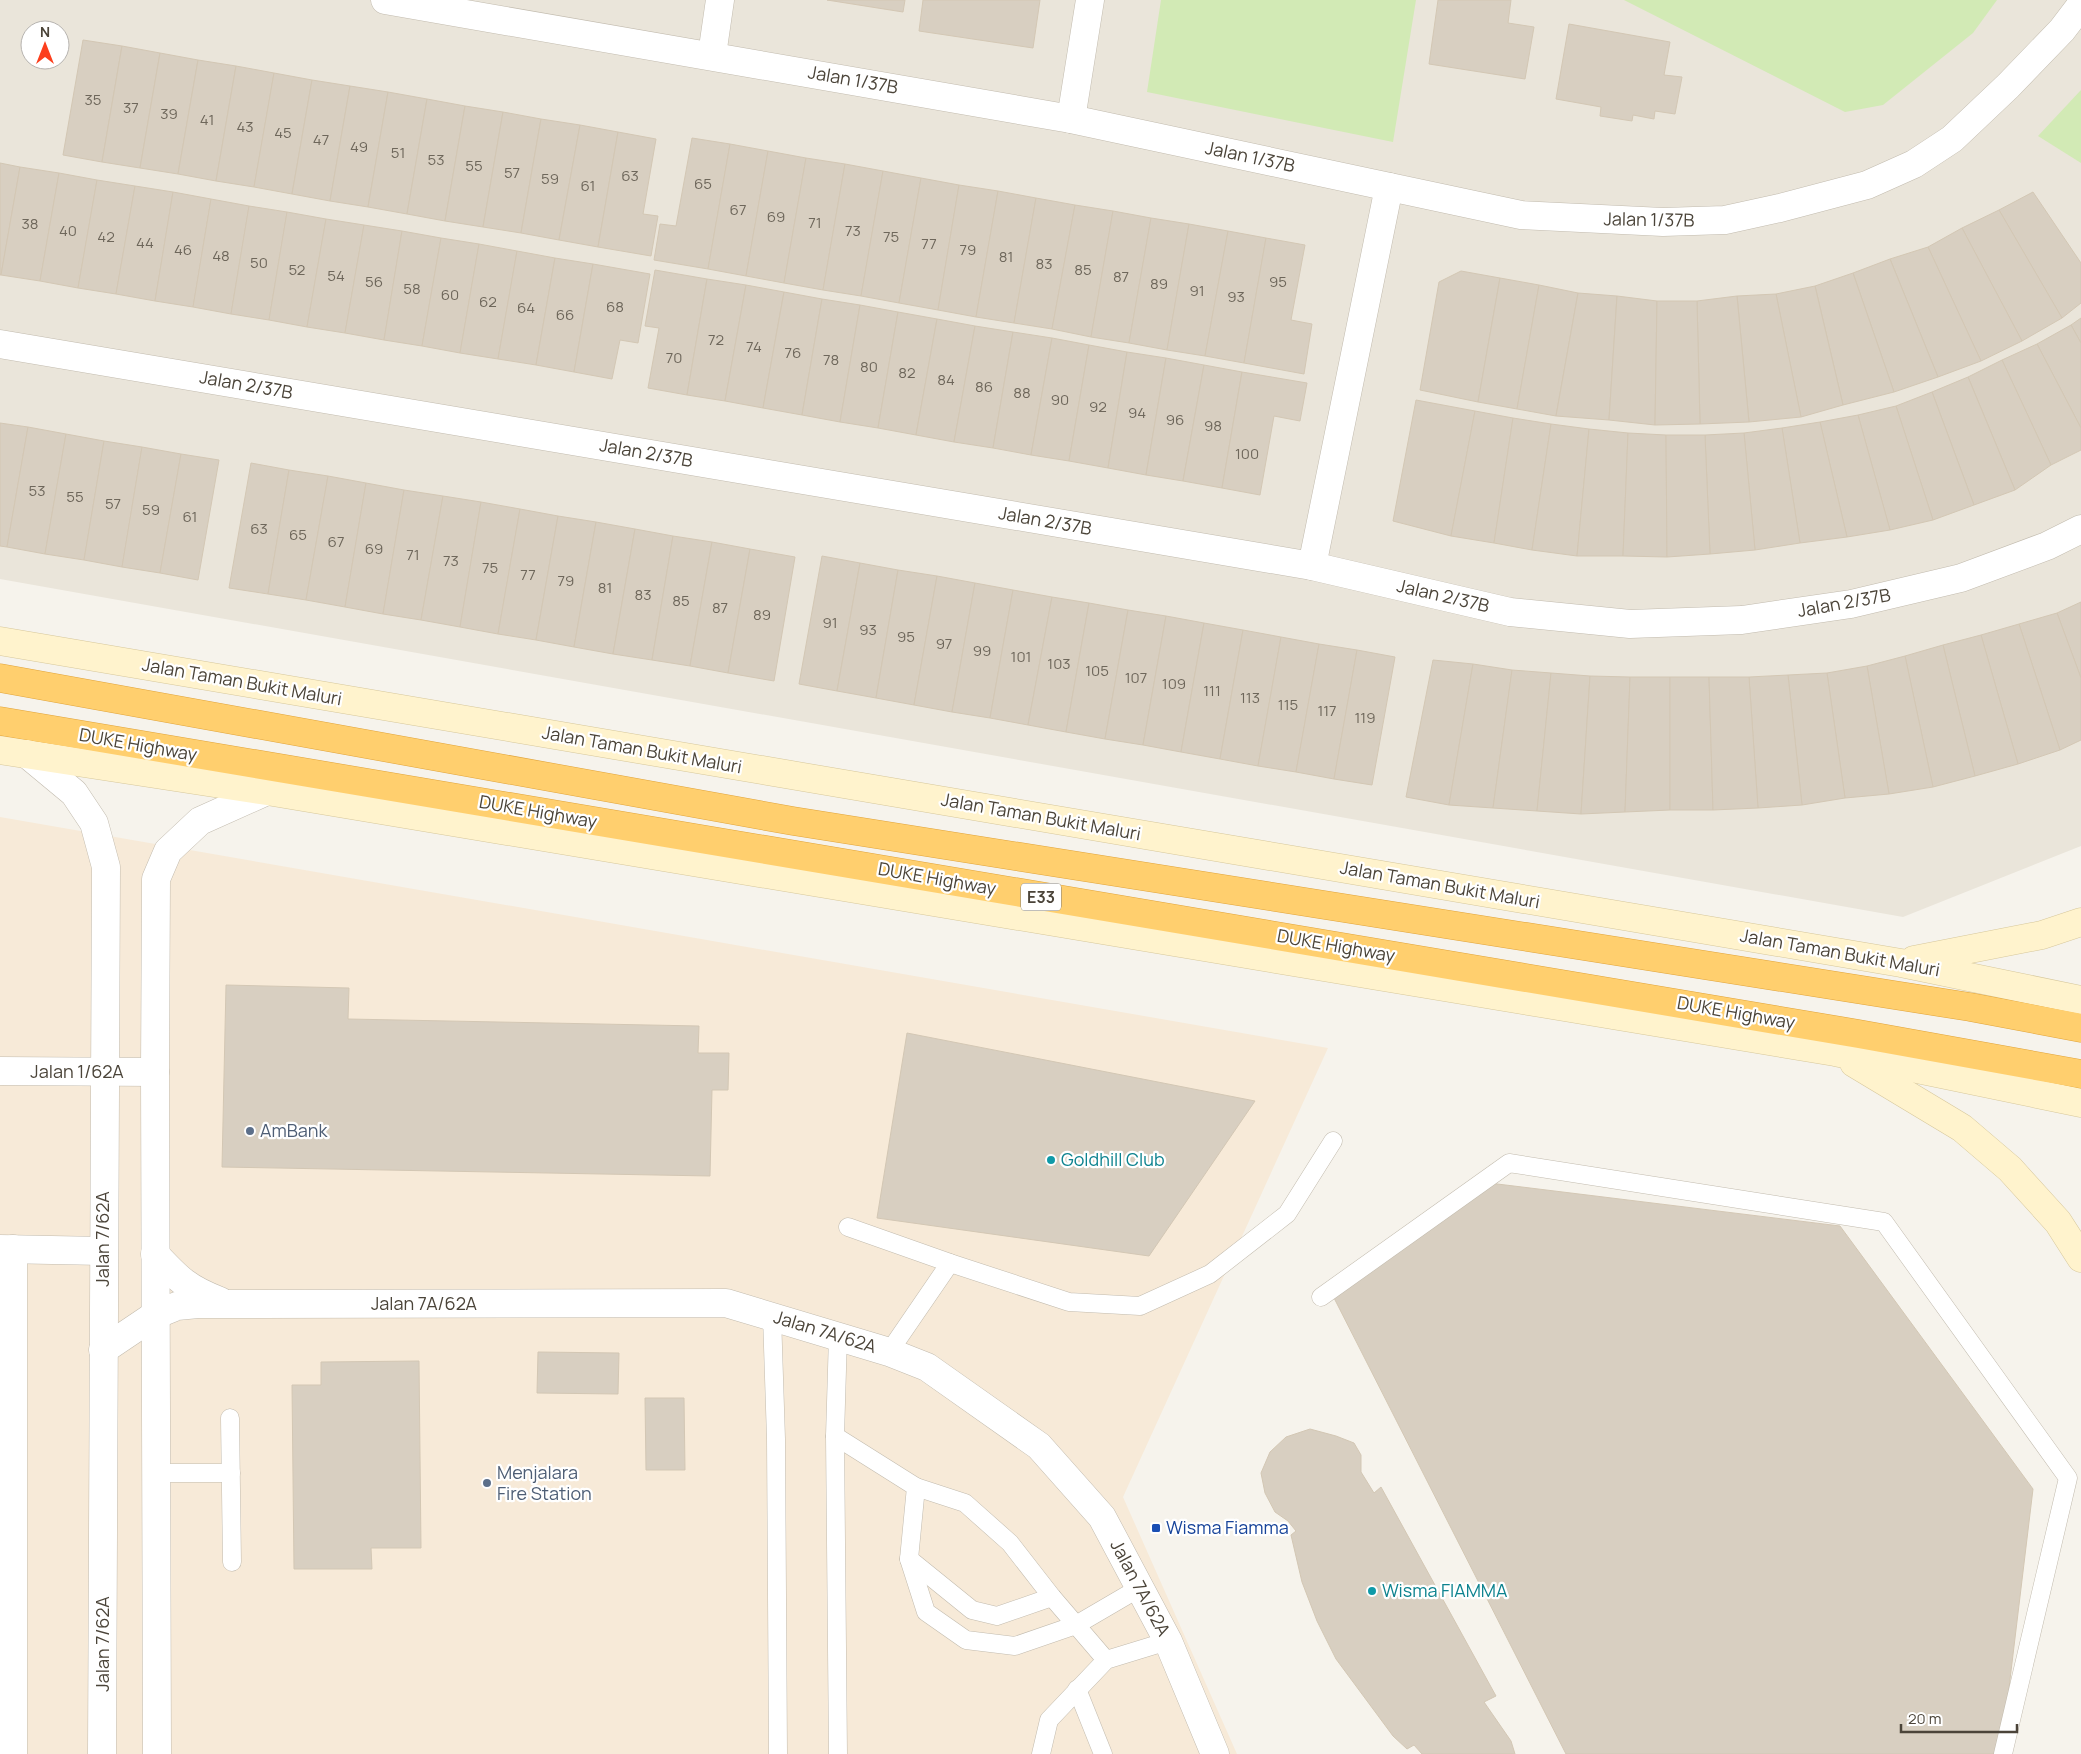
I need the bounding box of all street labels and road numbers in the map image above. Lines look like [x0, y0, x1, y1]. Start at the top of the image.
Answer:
street label: Jalan 1/37B [806, 59, 900, 99]
street label: Jalan 1/37B [1203, 135, 1297, 177]
street label: Jalan 1/37B [1603, 206, 1695, 232]
street label: Jalan 2/37B [198, 364, 295, 404]
street label: Jalan 2/37B [598, 432, 695, 472]
street label: Jalan 2/37B [997, 500, 1094, 540]
street label: Jalan 2/37B [1395, 573, 1492, 617]
street label: Jalan 2/37B [1795, 582, 1892, 622]
street label: Jalan Taman Bukit Maluri [141, 652, 344, 710]
street label: Jalan Taman Bukit Maluri [541, 720, 744, 778]
street label: DUKE Highway [77, 722, 200, 766]
street label: Jalan Taman Bukit Maluri [940, 787, 1143, 845]
street label: DUKE Highway [477, 789, 600, 833]
street label: Jalan Taman Bukit Maluri [1339, 855, 1542, 913]
street label: DUKE Highway [876, 856, 999, 900]
road number: E33 [1021, 884, 1061, 910]
street label: DUKE Highway [1275, 923, 1398, 967]
street label: Jalan Taman Bukit Maluri [1739, 923, 1942, 981]
street label: DUKE Highway [1675, 990, 1798, 1034]
street label: Jalan 1/62A [30, 1059, 124, 1083]
street label: Jalan 7/62A [90, 1191, 114, 1287]
street label: Jalan 7A/62A [371, 1291, 478, 1315]
street label: Jalan 7A/62A [771, 1304, 880, 1358]
street label: Jalan 7A/62A [1105, 1535, 1177, 1640]
street label: Jalan 7/62A [90, 1596, 114, 1692]

